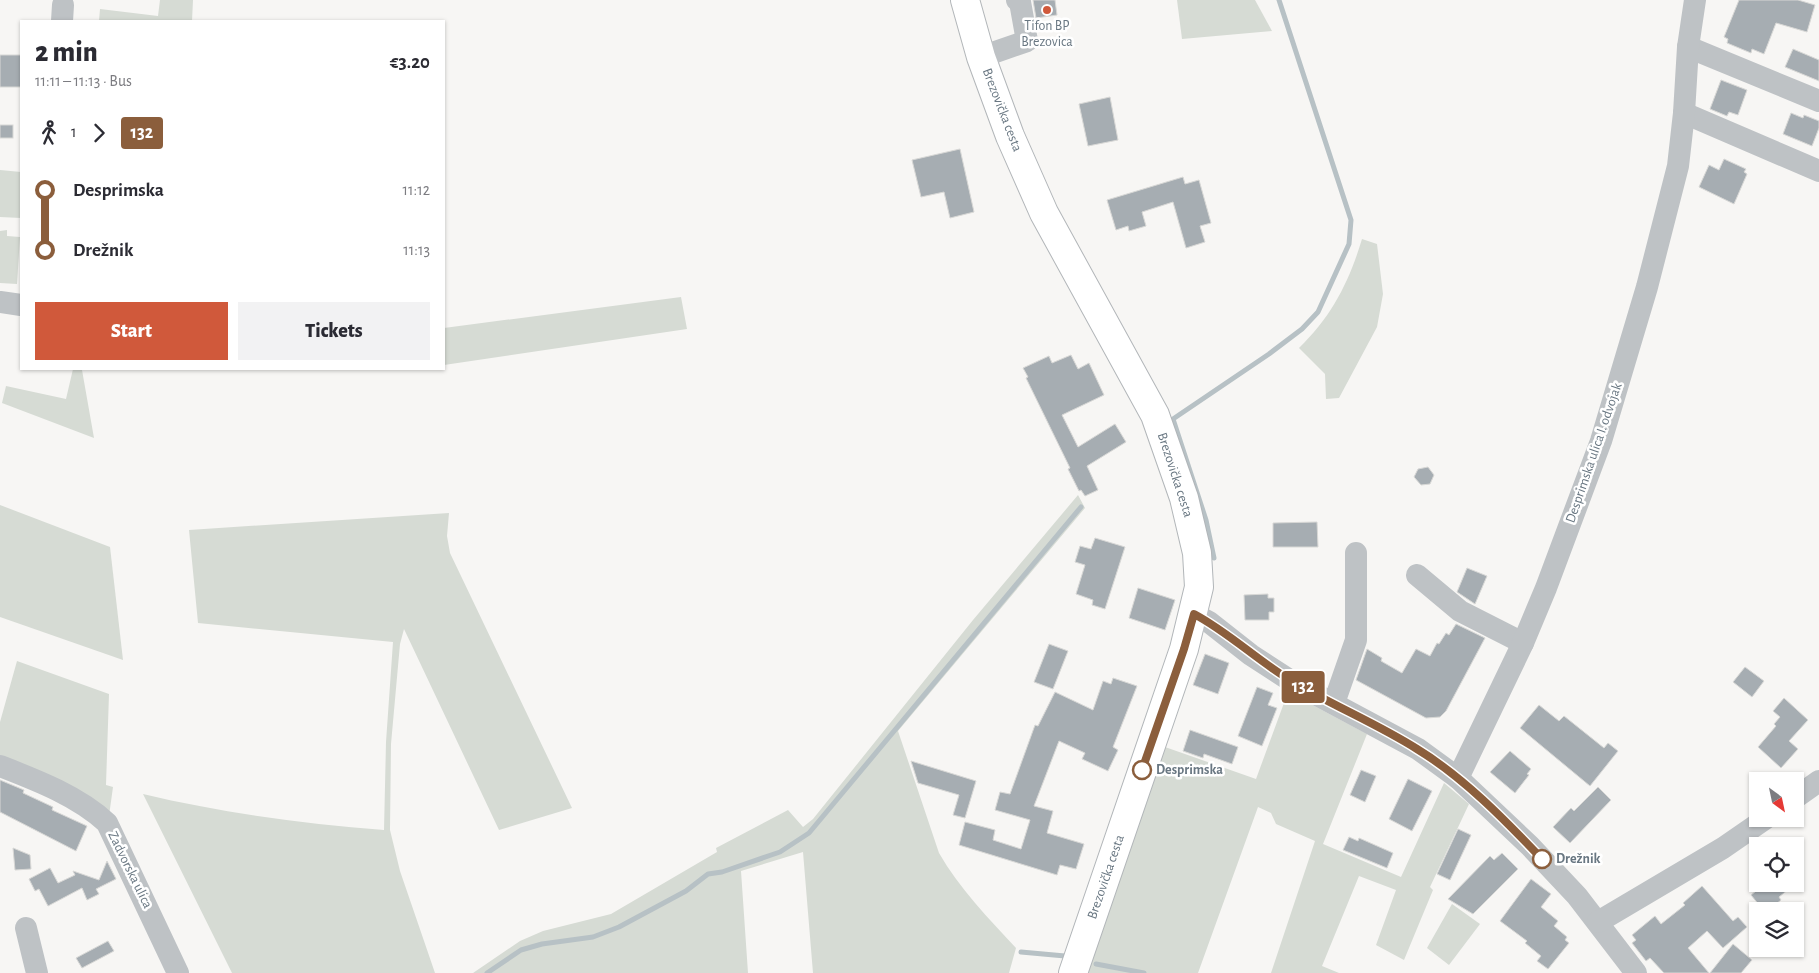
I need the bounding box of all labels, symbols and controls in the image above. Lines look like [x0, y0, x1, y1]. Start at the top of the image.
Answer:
marker: Tifon BP Brezovica [1041, 4, 1053, 16]
place label: Tifon BP Brezovica [1021, 19, 1073, 49]
text: 2 min [35, 39, 98, 67]
text: €3.20 [390, 53, 430, 72]
street label: Brezovička cesta [980, 66, 1025, 154]
text: 11:11 – 11:13 · Bus [35, 73, 132, 89]
icon: walk [35, 119, 63, 147]
icon: forward [85, 119, 113, 147]
text: 1 [71, 124, 77, 140]
text: 132 [131, 124, 153, 142]
text: Desprimska [73, 181, 164, 200]
text: 11:12 [403, 182, 430, 198]
text: Drežnik [73, 241, 133, 260]
text: 11:13 [403, 242, 430, 258]
button: Start [35, 302, 228, 360]
button: Tickets [238, 302, 430, 360]
street label: Desprimska ulica I. odvojak [1563, 381, 1625, 525]
street label: Brezovička cesta [1155, 431, 1195, 520]
line badge: 132 [1274, 671, 1332, 703]
text: 132 [1292, 678, 1314, 696]
marker: Desprimska [1132, 760, 1152, 780]
place label: Desprimska [1156, 763, 1223, 777]
north arrow [1749, 772, 1804, 828]
map controls [1749, 772, 1804, 957]
street label: Zadvorska ulica [105, 829, 155, 911]
street label: Brezovička cesta [1085, 833, 1127, 921]
button: locate [1749, 837, 1804, 892]
marker: Drežnik [1532, 849, 1552, 869]
place label: Drežnik [1556, 852, 1601, 866]
button: layers [1749, 902, 1804, 957]

